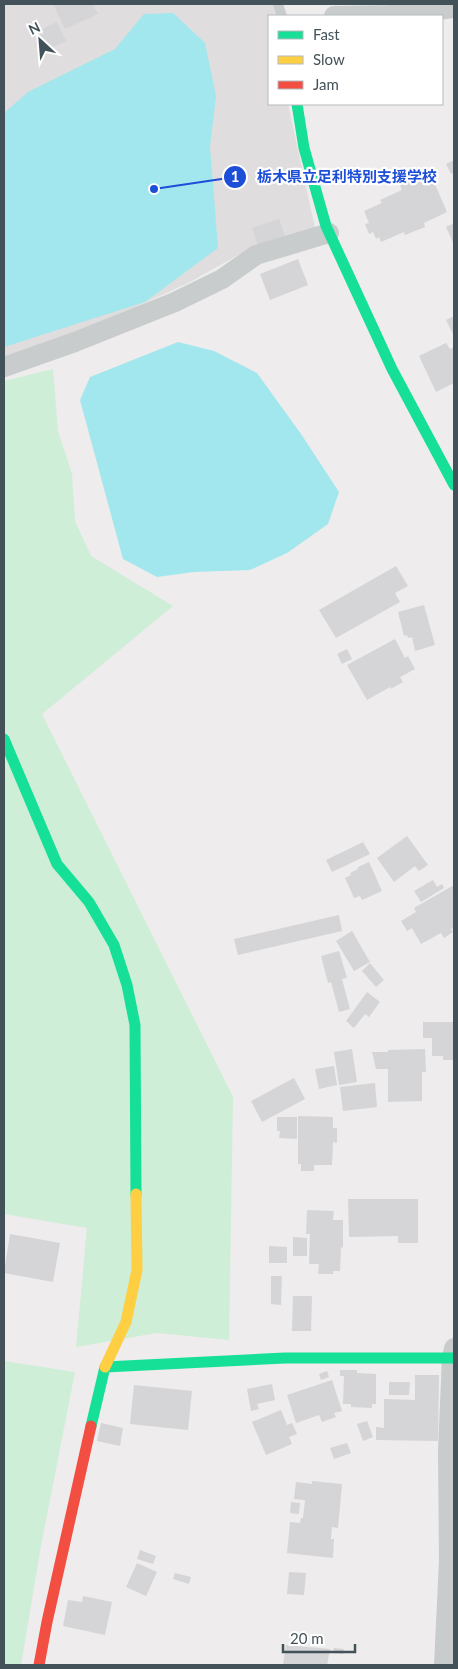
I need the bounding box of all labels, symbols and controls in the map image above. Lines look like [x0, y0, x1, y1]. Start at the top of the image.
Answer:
north arrow [15, 15, 65, 65]
legend [268, 15, 443, 105]
text: N [26, 18, 43, 38]
text: Fast [313, 25, 340, 43]
text: Slow [313, 50, 345, 68]
text: Jam [313, 75, 339, 93]
callout: 栃木県立足利特別支援学校 [222, 162, 447, 192]
text: 1 [231, 167, 239, 185]
text: 栃木県立足利特別支援学校 [257, 167, 437, 185]
scale bar [283, 1622, 356, 1654]
text: 20 m [290, 1629, 324, 1647]

